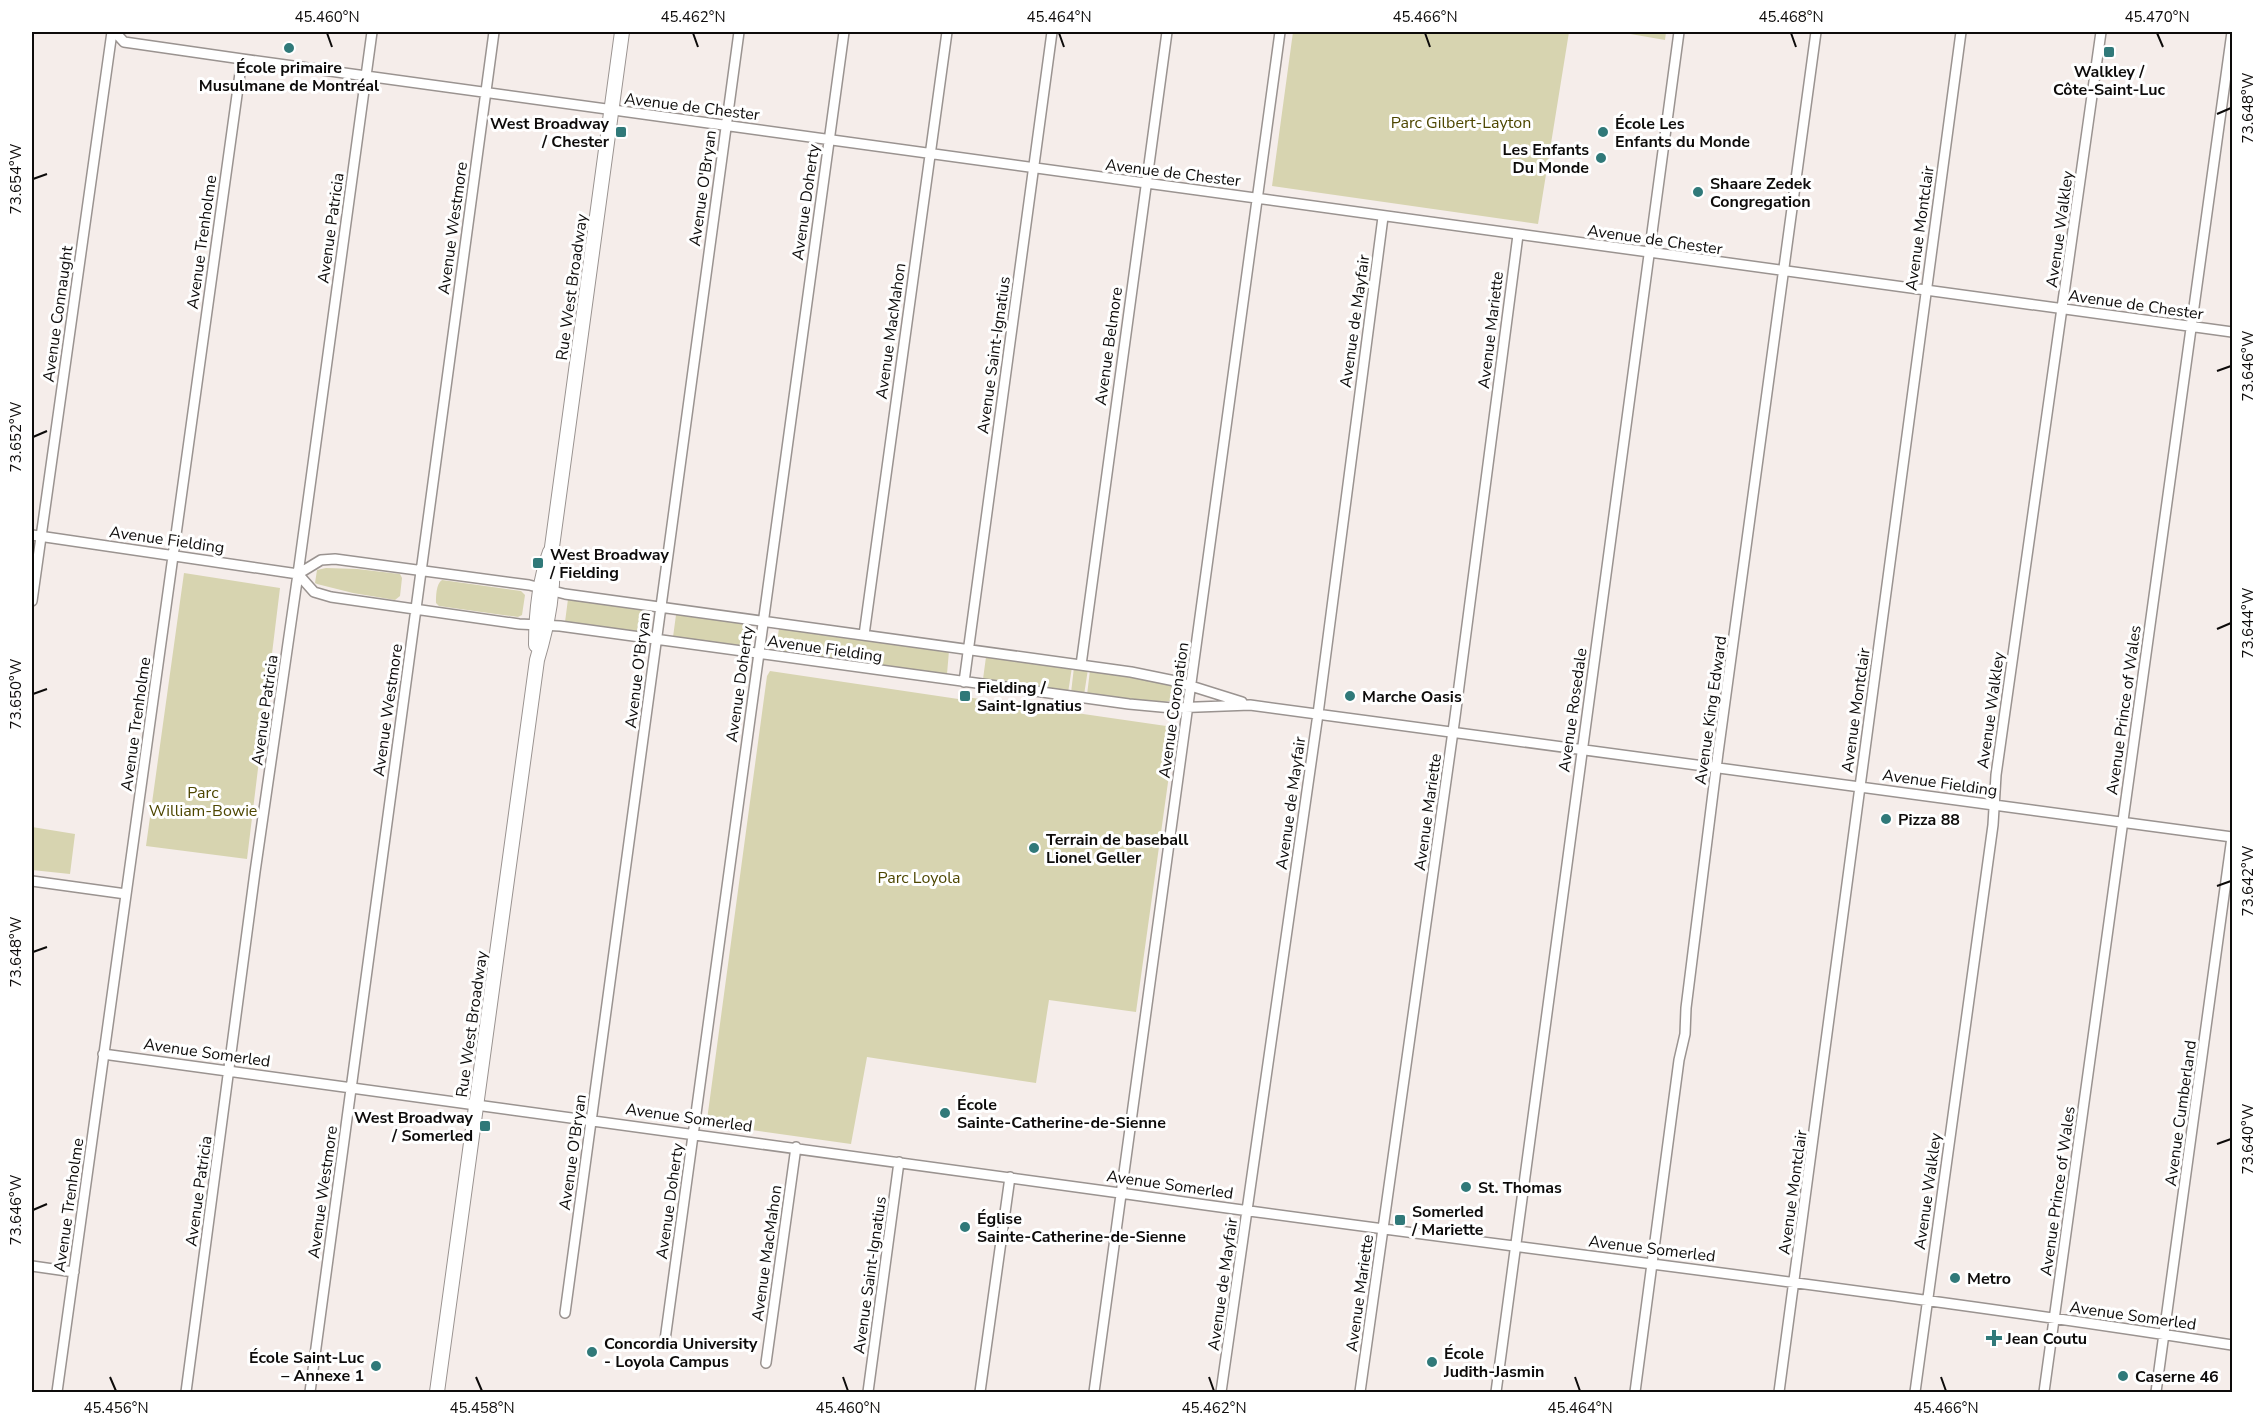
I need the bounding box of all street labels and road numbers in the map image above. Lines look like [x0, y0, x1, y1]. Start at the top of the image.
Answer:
street label: Avenue de Chester [623, 88, 761, 126]
street label: Avenue O'Bryan [684, 129, 722, 248]
street label: Avenue Doherty [787, 142, 825, 262]
street label: Avenue de Chester [1104, 154, 1242, 192]
street label: Avenue Westmore [433, 160, 473, 296]
street label: Avenue Montclair [1900, 164, 1940, 292]
street label: Avenue Walkley [2041, 169, 2079, 289]
street label: Avenue Patricia [312, 171, 350, 285]
street label: Avenue Trenholme [182, 174, 222, 311]
street label: Rue West Broadway [551, 212, 593, 362]
street label: Avenue de Chester [1586, 220, 1724, 260]
street label: Avenue Connaught [38, 244, 78, 384]
street label: Avenue de Mayfair [1335, 253, 1375, 389]
street label: Avenue MacMahon [871, 262, 911, 401]
street label: Avenue Mariette [1473, 270, 1509, 390]
street label: Avenue Saint-Ignatius [972, 275, 1016, 435]
street label: Avenue de Chester [2067, 285, 2205, 325]
street label: Avenue Belmore [1090, 286, 1128, 407]
street label: Avenue Fielding [108, 521, 226, 559]
street label: Avenue O'Bryan [620, 611, 656, 730]
street label: Avenue Doherty [721, 624, 759, 744]
street label: Avenue Prince of Wales [2101, 624, 2147, 796]
street label: Avenue Fielding [766, 630, 884, 668]
street label: Avenue King Edward [1690, 634, 1732, 786]
street label: Avenue Coronation [1154, 641, 1194, 780]
street label: Avenue Westmore [368, 642, 408, 778]
street label: Avenue Montclair [1836, 646, 1876, 774]
street label: Avenue Rosedale [1553, 647, 1593, 774]
street label: Avenue Walkley [1972, 650, 2010, 770]
street label: Avenue Patricia [246, 653, 284, 767]
street label: Avenue Trenholme [116, 656, 156, 793]
street label: Avenue de Mayfair [1271, 735, 1311, 871]
street label: Avenue Mariette [1409, 752, 1447, 872]
street label: Avenue Fielding [1881, 764, 1999, 802]
street label: Rue West Broadway [451, 949, 493, 1099]
street label: Avenue Somerled [142, 1033, 272, 1073]
street label: Avenue Cumberland [2160, 1039, 2202, 1187]
street label: Avenue O'Bryan [554, 1093, 592, 1212]
street label: Avenue Somerled [624, 1098, 754, 1138]
street label: Avenue Prince of Wales [2035, 1105, 2081, 1277]
street label: Avenue Westmore [303, 1124, 343, 1260]
street label: Avenue Montclair [1773, 1128, 1813, 1256]
street label: Avenue Walkley [1909, 1131, 1947, 1251]
street label: Avenue Patricia [180, 1134, 218, 1248]
street label: Avenue Trenholme [49, 1137, 89, 1274]
street label: Avenue Doherty [651, 1141, 689, 1261]
street label: Avenue Somerled [1105, 1165, 1235, 1205]
street label: Avenue MacMahon [747, 1184, 787, 1323]
street label: Avenue Saint-Ignatius [848, 1195, 892, 1355]
street label: Avenue de Mayfair [1203, 1216, 1243, 1352]
street label: Avenue Somerled [1587, 1230, 1717, 1268]
street label: Avenue Mariette [1341, 1233, 1379, 1353]
street label: Avenue Somerled [2068, 1296, 2198, 1336]

